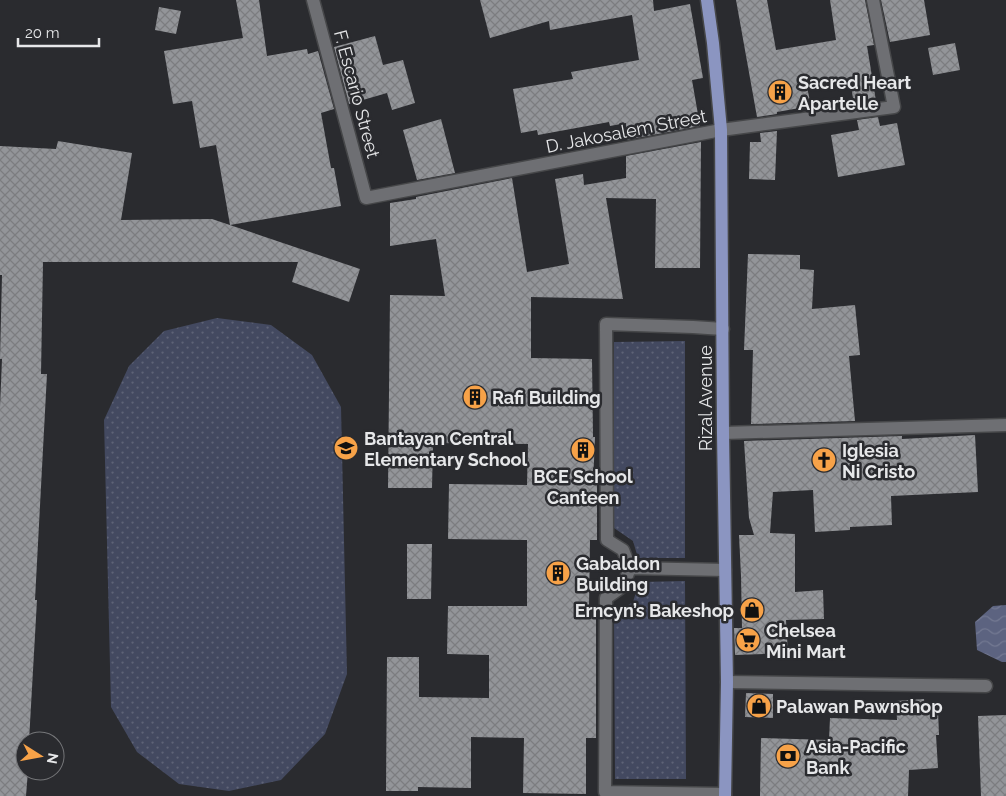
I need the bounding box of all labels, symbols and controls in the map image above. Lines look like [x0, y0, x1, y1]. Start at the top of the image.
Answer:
scale bar [18, 15, 99, 47]
text: 20 m [25, 24, 60, 42]
street label: F. Escario Street [330, 28, 384, 160]
place label: Sacred Heart Apartelle [798, 72, 911, 114]
building icon: Sacred Heart Apartelle [767, 79, 793, 105]
street label: D. Jakosalem Street [544, 105, 708, 157]
street label: Rizal Avenue [695, 345, 716, 451]
building icon: Rafi Building [462, 384, 488, 410]
place label: Rafi Building [492, 387, 601, 408]
place label: Bantayan Central Elementary School [364, 428, 528, 470]
school or university icon: Bantayan Central Elementary School [333, 435, 359, 461]
building icon: BCE School Canteen [570, 437, 596, 463]
place label: Iglesia Ni Cristo [842, 440, 915, 482]
church icon: Iglesia Ni Cristo [811, 447, 837, 473]
place label: BCE School Canteen [533, 466, 633, 508]
place label: Gabaldon Building [576, 553, 660, 595]
building icon: Gabaldon Building [545, 560, 571, 586]
shop icon: Erncyn’s Bakeshop [739, 597, 765, 623]
place label: Erncyn’s Bakeshop [575, 600, 734, 621]
place label: Chelsea Mini Mart [766, 620, 846, 662]
supermarket icon: Chelsea Mini Mart [735, 627, 761, 653]
shop icon: Palawan Pawnshop [746, 693, 772, 719]
place label: Palawan Pawnshop [776, 696, 943, 717]
north arrow [15, 731, 65, 781]
place label: Asia-Pacific Bank [806, 736, 906, 778]
bank icon: Asia-Pacific Bank [775, 743, 801, 769]
text: N [44, 752, 62, 765]

